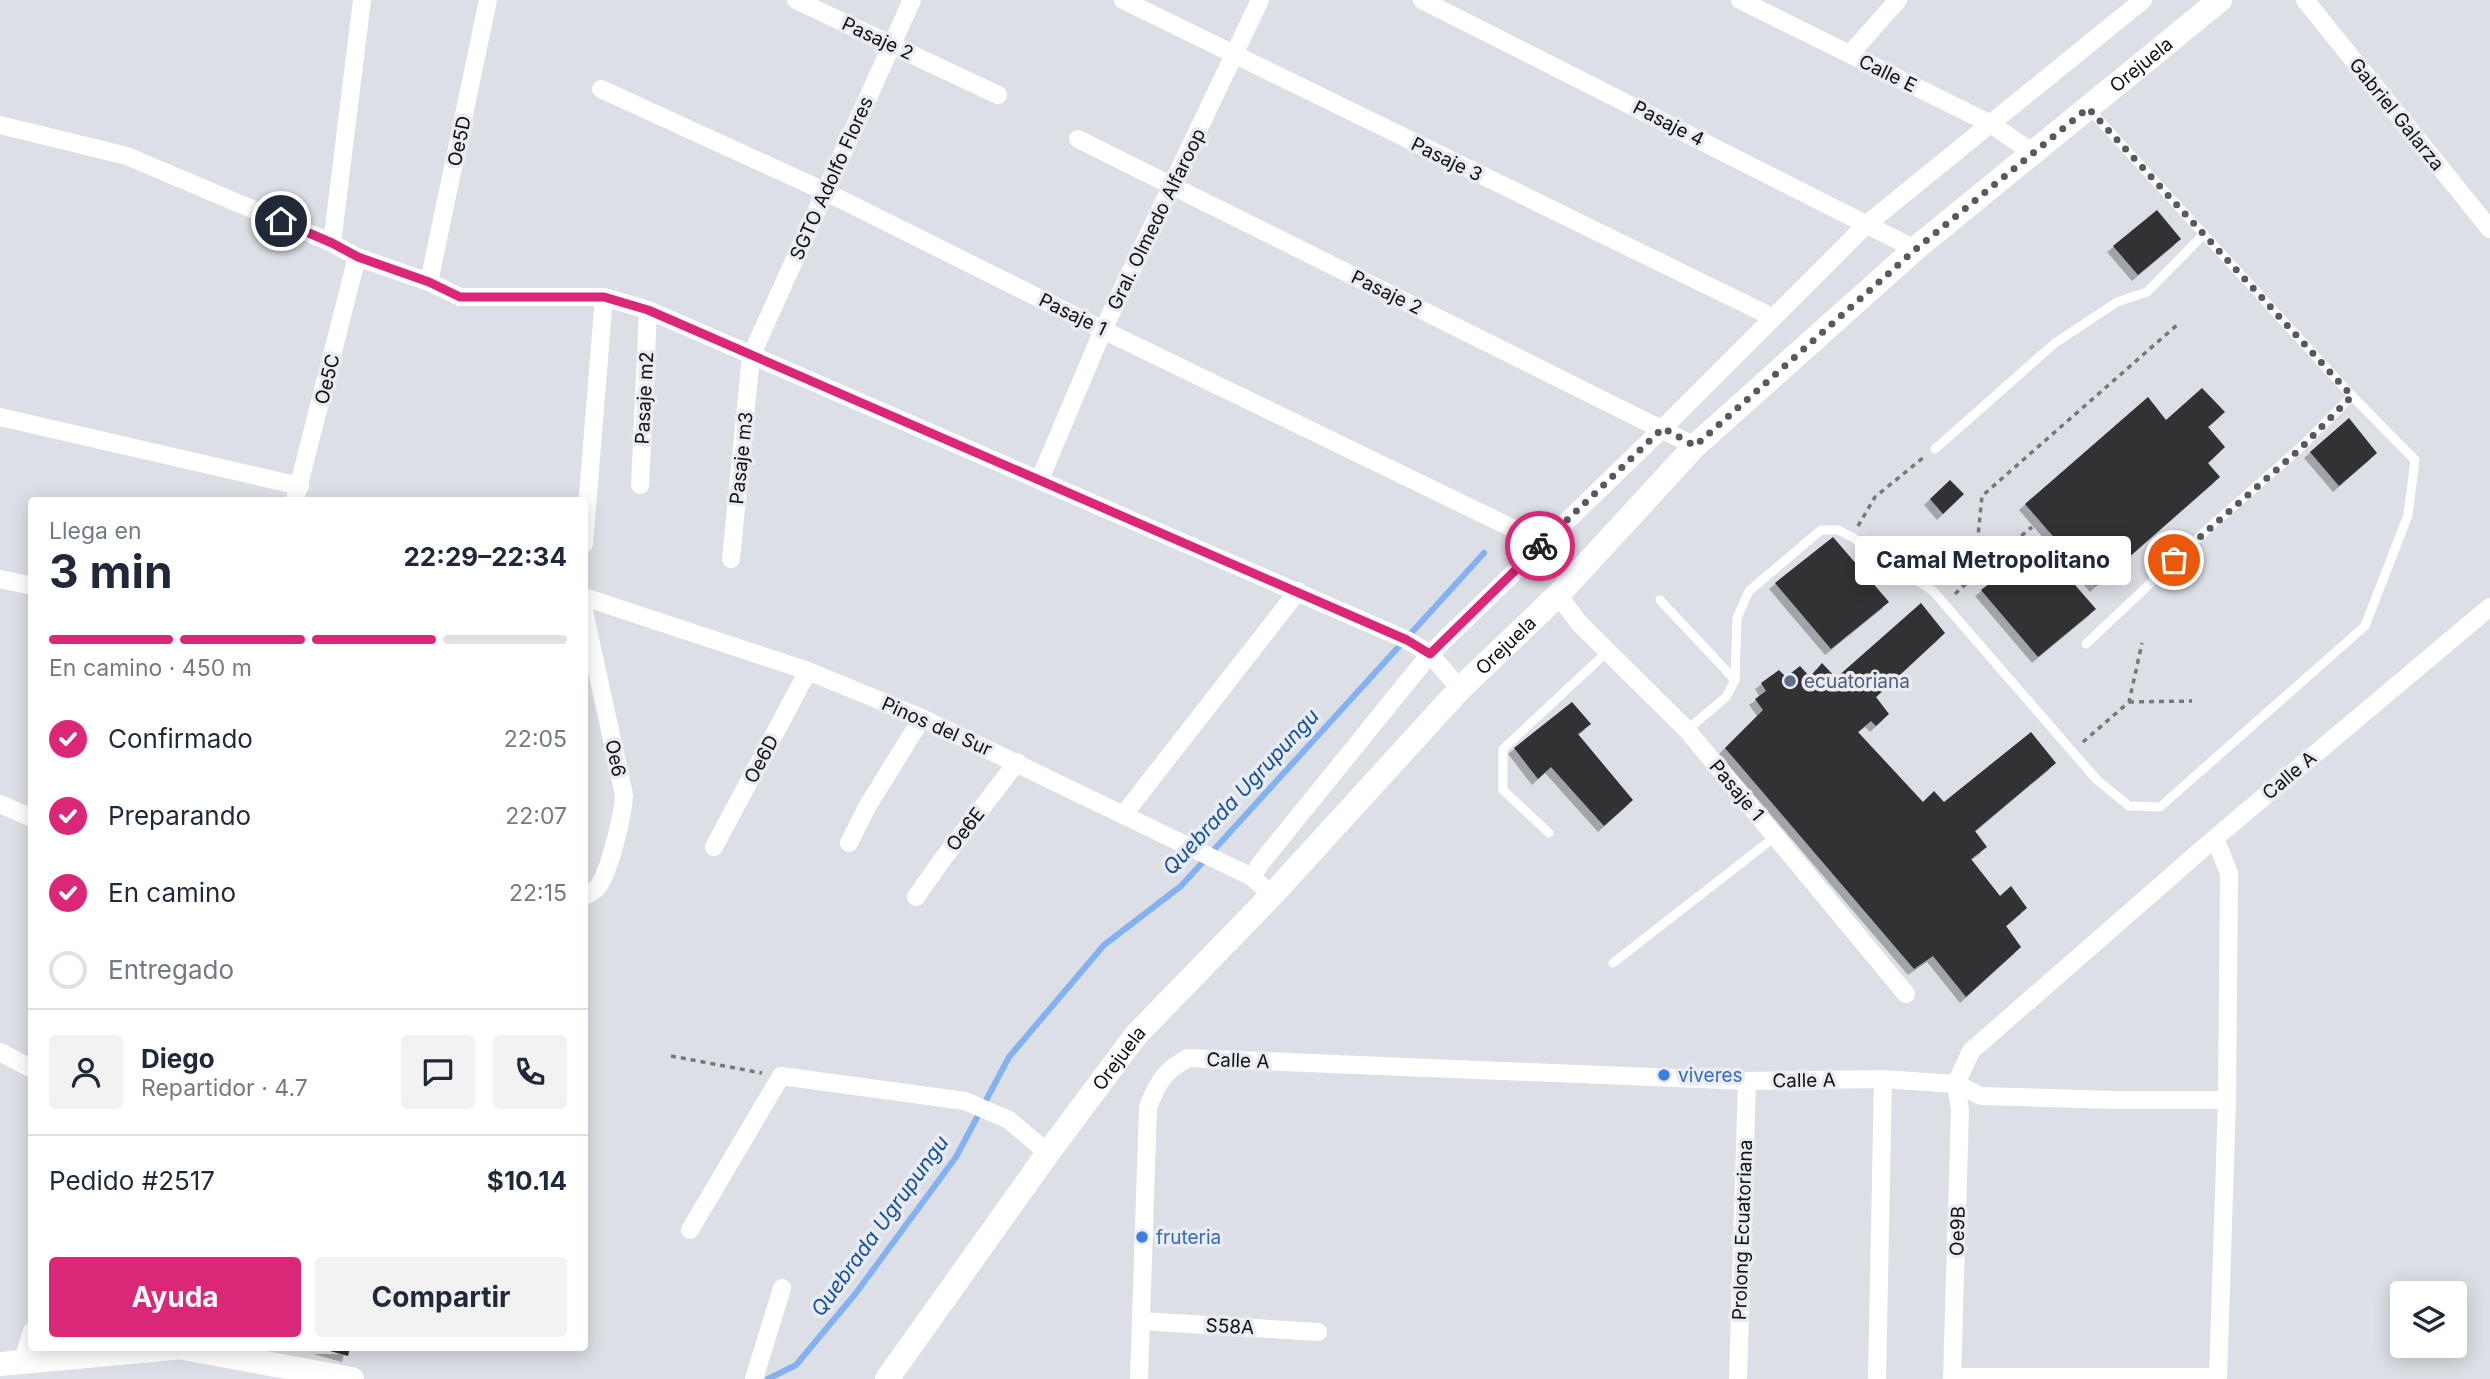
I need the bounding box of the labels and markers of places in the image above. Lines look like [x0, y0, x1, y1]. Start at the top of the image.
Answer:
pin [251, 191, 311, 251]
pin [2144, 530, 2204, 590]
callout: Camal Metropolitano [1856, 536, 2132, 584]
place label: ecuatoriana [1804, 670, 1910, 693]
marker: ecuatoriana [1782, 673, 1798, 689]
place label: viveres [1678, 1064, 1743, 1087]
marker: viveres [1656, 1067, 1672, 1083]
place label: fruteria [1156, 1226, 1221, 1249]
marker: fruteria [1134, 1229, 1150, 1245]

